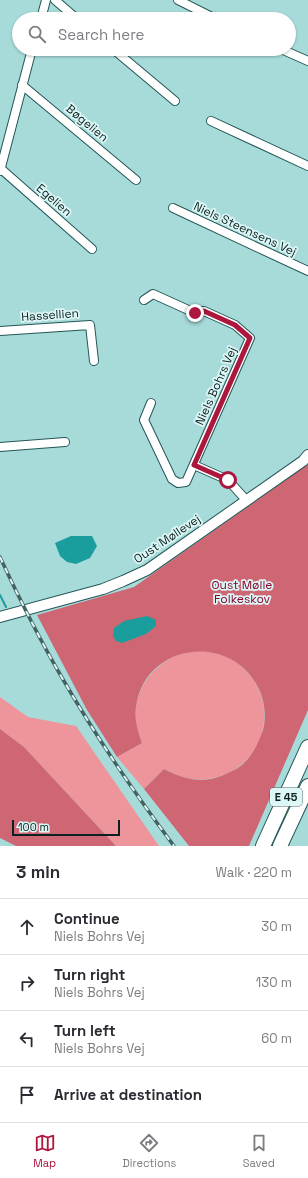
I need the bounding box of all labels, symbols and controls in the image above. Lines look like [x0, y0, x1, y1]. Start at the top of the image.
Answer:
search box [12, 12, 296, 56]
icon: search [26, 23, 48, 45]
text: Search here [58, 25, 144, 44]
street label: Bøgelien [63, 101, 111, 145]
street label: Egelien [33, 180, 75, 220]
street label: Niels Steensens Vej [191, 198, 299, 260]
route end [186, 304, 204, 322]
street label: Hassellien [21, 305, 79, 325]
street label: Niels Bohrs Vej [192, 344, 240, 428]
route start [219, 471, 237, 489]
street label: Oust Møllevej [131, 511, 203, 567]
park label: Oust Mølle Folkeskov [212, 577, 272, 607]
road number: E 45 [270, 788, 302, 806]
scale bar [12, 818, 120, 837]
text: 100 m [18, 820, 49, 834]
text: 3 min [16, 861, 60, 883]
text: Walk · 220 m [215, 864, 292, 881]
text: Continue [54, 909, 120, 928]
icon: ahead [16, 916, 38, 938]
text: 30 m [261, 918, 292, 935]
text: Niels Bohrs Vej [54, 928, 145, 945]
text: Turn right [54, 965, 125, 984]
icon: right [16, 972, 38, 994]
text: 130 m [256, 974, 292, 991]
text: Niels Bohrs Vej [54, 984, 145, 1001]
text: Turn left [54, 1021, 116, 1040]
icon: left [16, 1028, 38, 1050]
text: 60 m [261, 1030, 292, 1047]
text: Niels Bohrs Vej [54, 1040, 145, 1057]
icon: arrive [16, 1084, 38, 1106]
text: Arrive at destination [54, 1085, 202, 1104]
tab: Map [33, 1132, 56, 1170]
tab: Directions [122, 1132, 176, 1170]
tab: Saved [243, 1132, 275, 1170]

